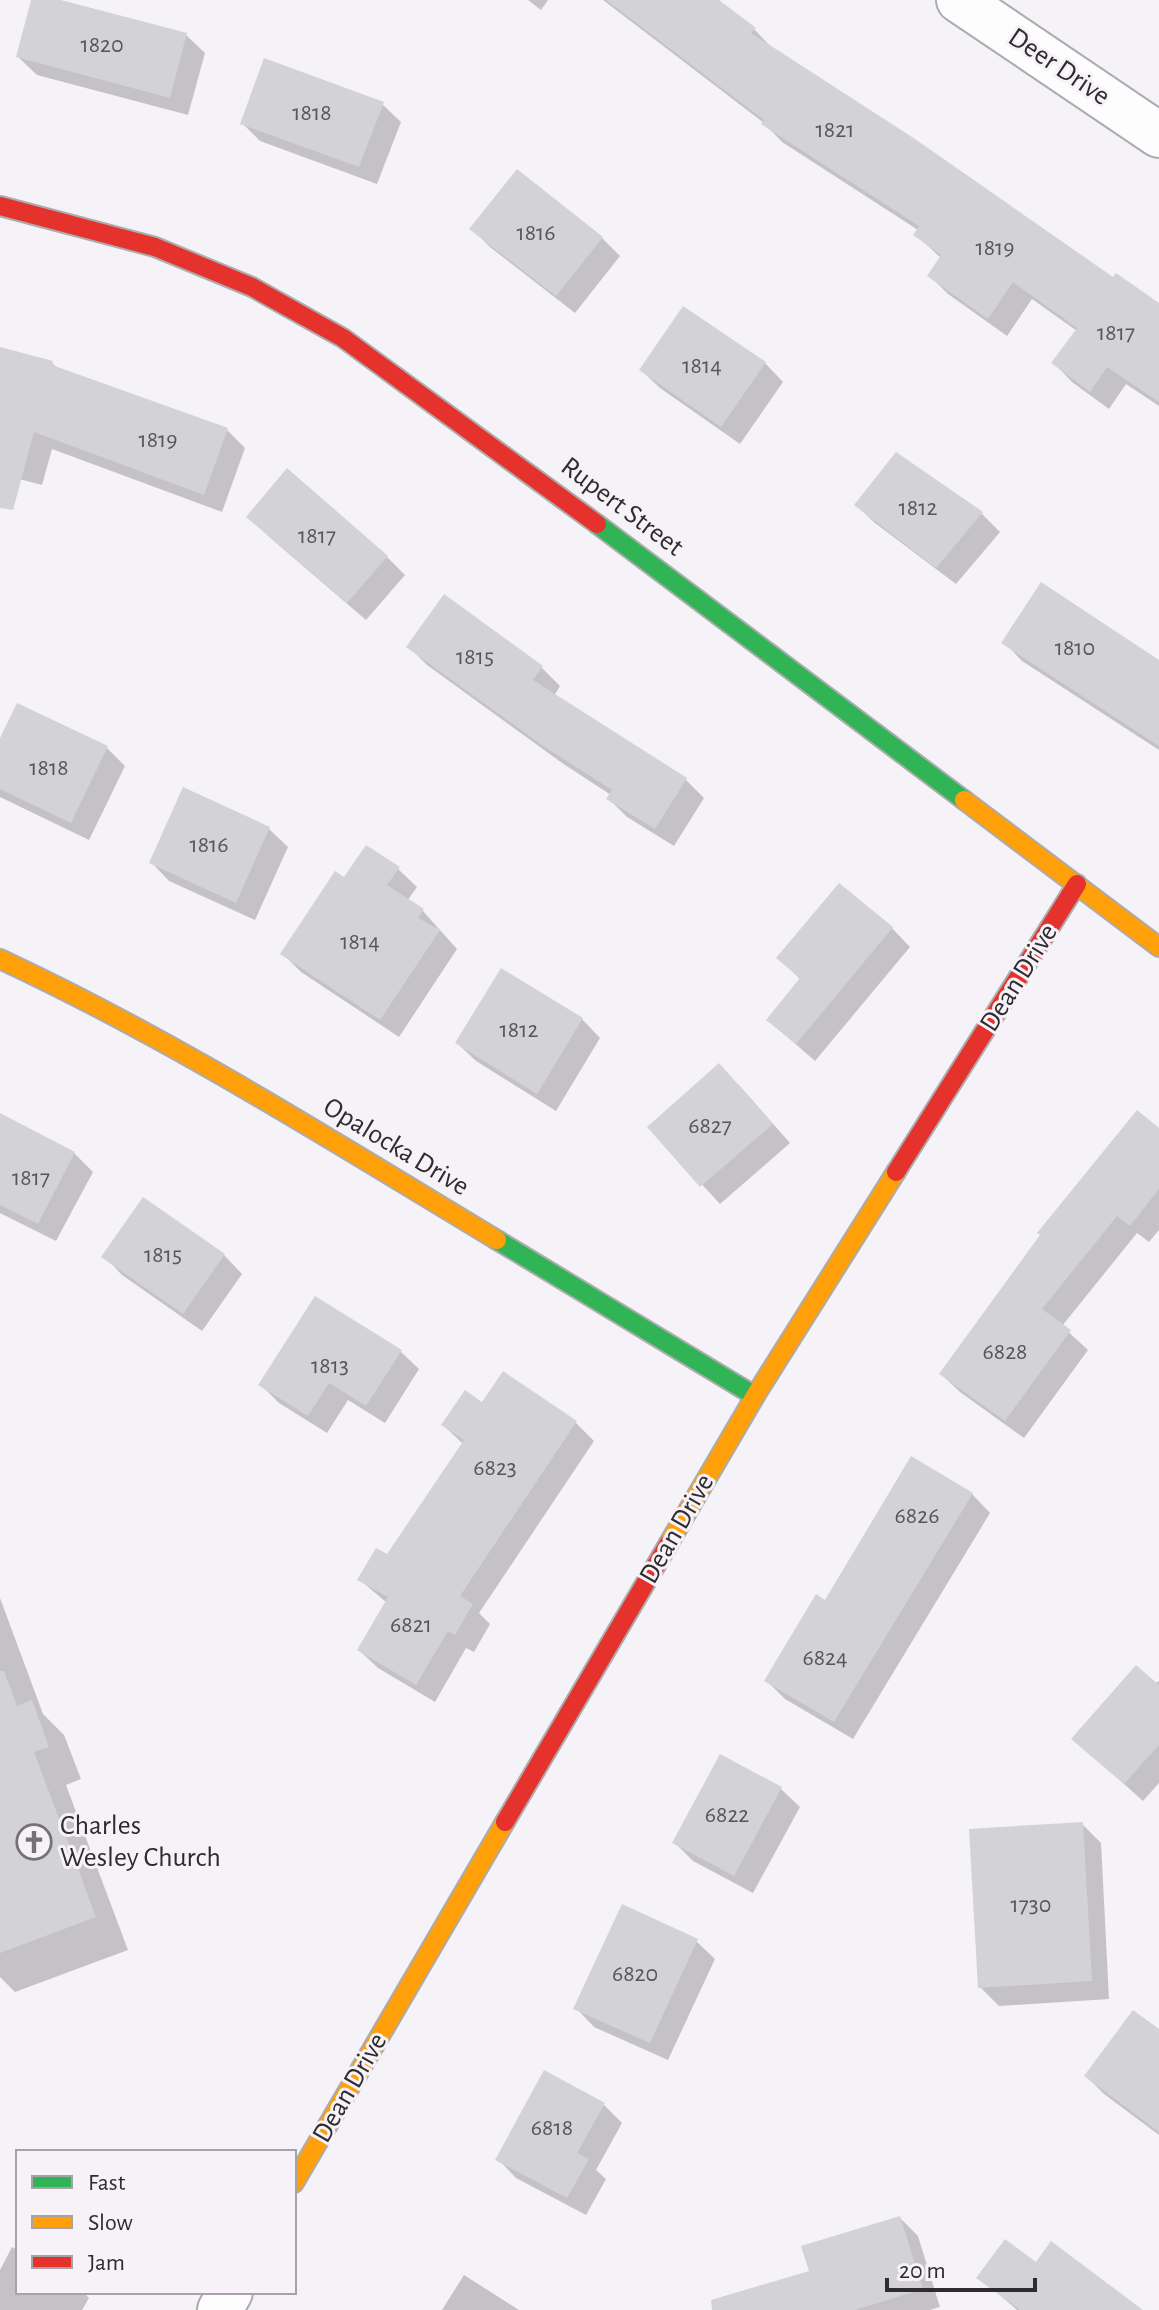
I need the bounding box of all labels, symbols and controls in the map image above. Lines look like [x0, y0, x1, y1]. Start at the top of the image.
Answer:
street label: Deer Drive [1003, 23, 1115, 111]
house number: 1820 [80, 33, 124, 57]
house number: 1818 [292, 101, 332, 125]
house number: 1821 [816, 118, 854, 142]
house number: 1816 [516, 221, 556, 245]
house number: 1819 [975, 236, 1015, 260]
house number: 1817 [1097, 321, 1135, 345]
house number: 1814 [682, 354, 722, 378]
house number: 1819 [138, 428, 178, 452]
street label: Rupert Street [556, 452, 688, 562]
house number: 1812 [899, 496, 937, 520]
house number: 1817 [298, 524, 336, 548]
house number: 1810 [1055, 636, 1095, 660]
house number: 1815 [456, 645, 494, 669]
house number: 1818 [29, 756, 69, 780]
house number: 1816 [189, 833, 229, 857]
street label: Dean Drive [975, 919, 1063, 1037]
house number: 1814 [340, 930, 380, 954]
house number: 1812 [500, 1018, 538, 1042]
street label: Opalocka Drive [318, 1093, 474, 1201]
house number: 6827 [688, 1114, 732, 1138]
house number: 1817 [12, 1166, 50, 1190]
house number: 1815 [144, 1243, 182, 1267]
house number: 6828 [983, 1340, 1027, 1364]
house number: 1813 [311, 1354, 349, 1378]
house number: 6823 [473, 1456, 517, 1480]
street label: Dean Drive [635, 1470, 719, 1588]
house number: 6826 [895, 1504, 939, 1528]
house number: 6821 [390, 1613, 432, 1637]
house number: 6824 [802, 1646, 848, 1670]
house number: 6822 [705, 1803, 749, 1827]
place label: Charles Wesley Church [60, 1812, 221, 1872]
church icon: Charles Wesley Church [15, 1823, 53, 1861]
house number: 1730 [1011, 1893, 1051, 1917]
house number: 6820 [612, 1962, 658, 1986]
street label: Dean Drive [308, 2029, 392, 2147]
house number: 6818 [531, 2116, 573, 2140]
legend [16, 2150, 296, 2294]
text: Fast [88, 2171, 126, 2195]
text: Slow [88, 2211, 133, 2235]
scale bar [887, 2242, 1035, 2292]
text: Jam [88, 2251, 125, 2275]
text: 20 m [899, 2259, 946, 2283]

